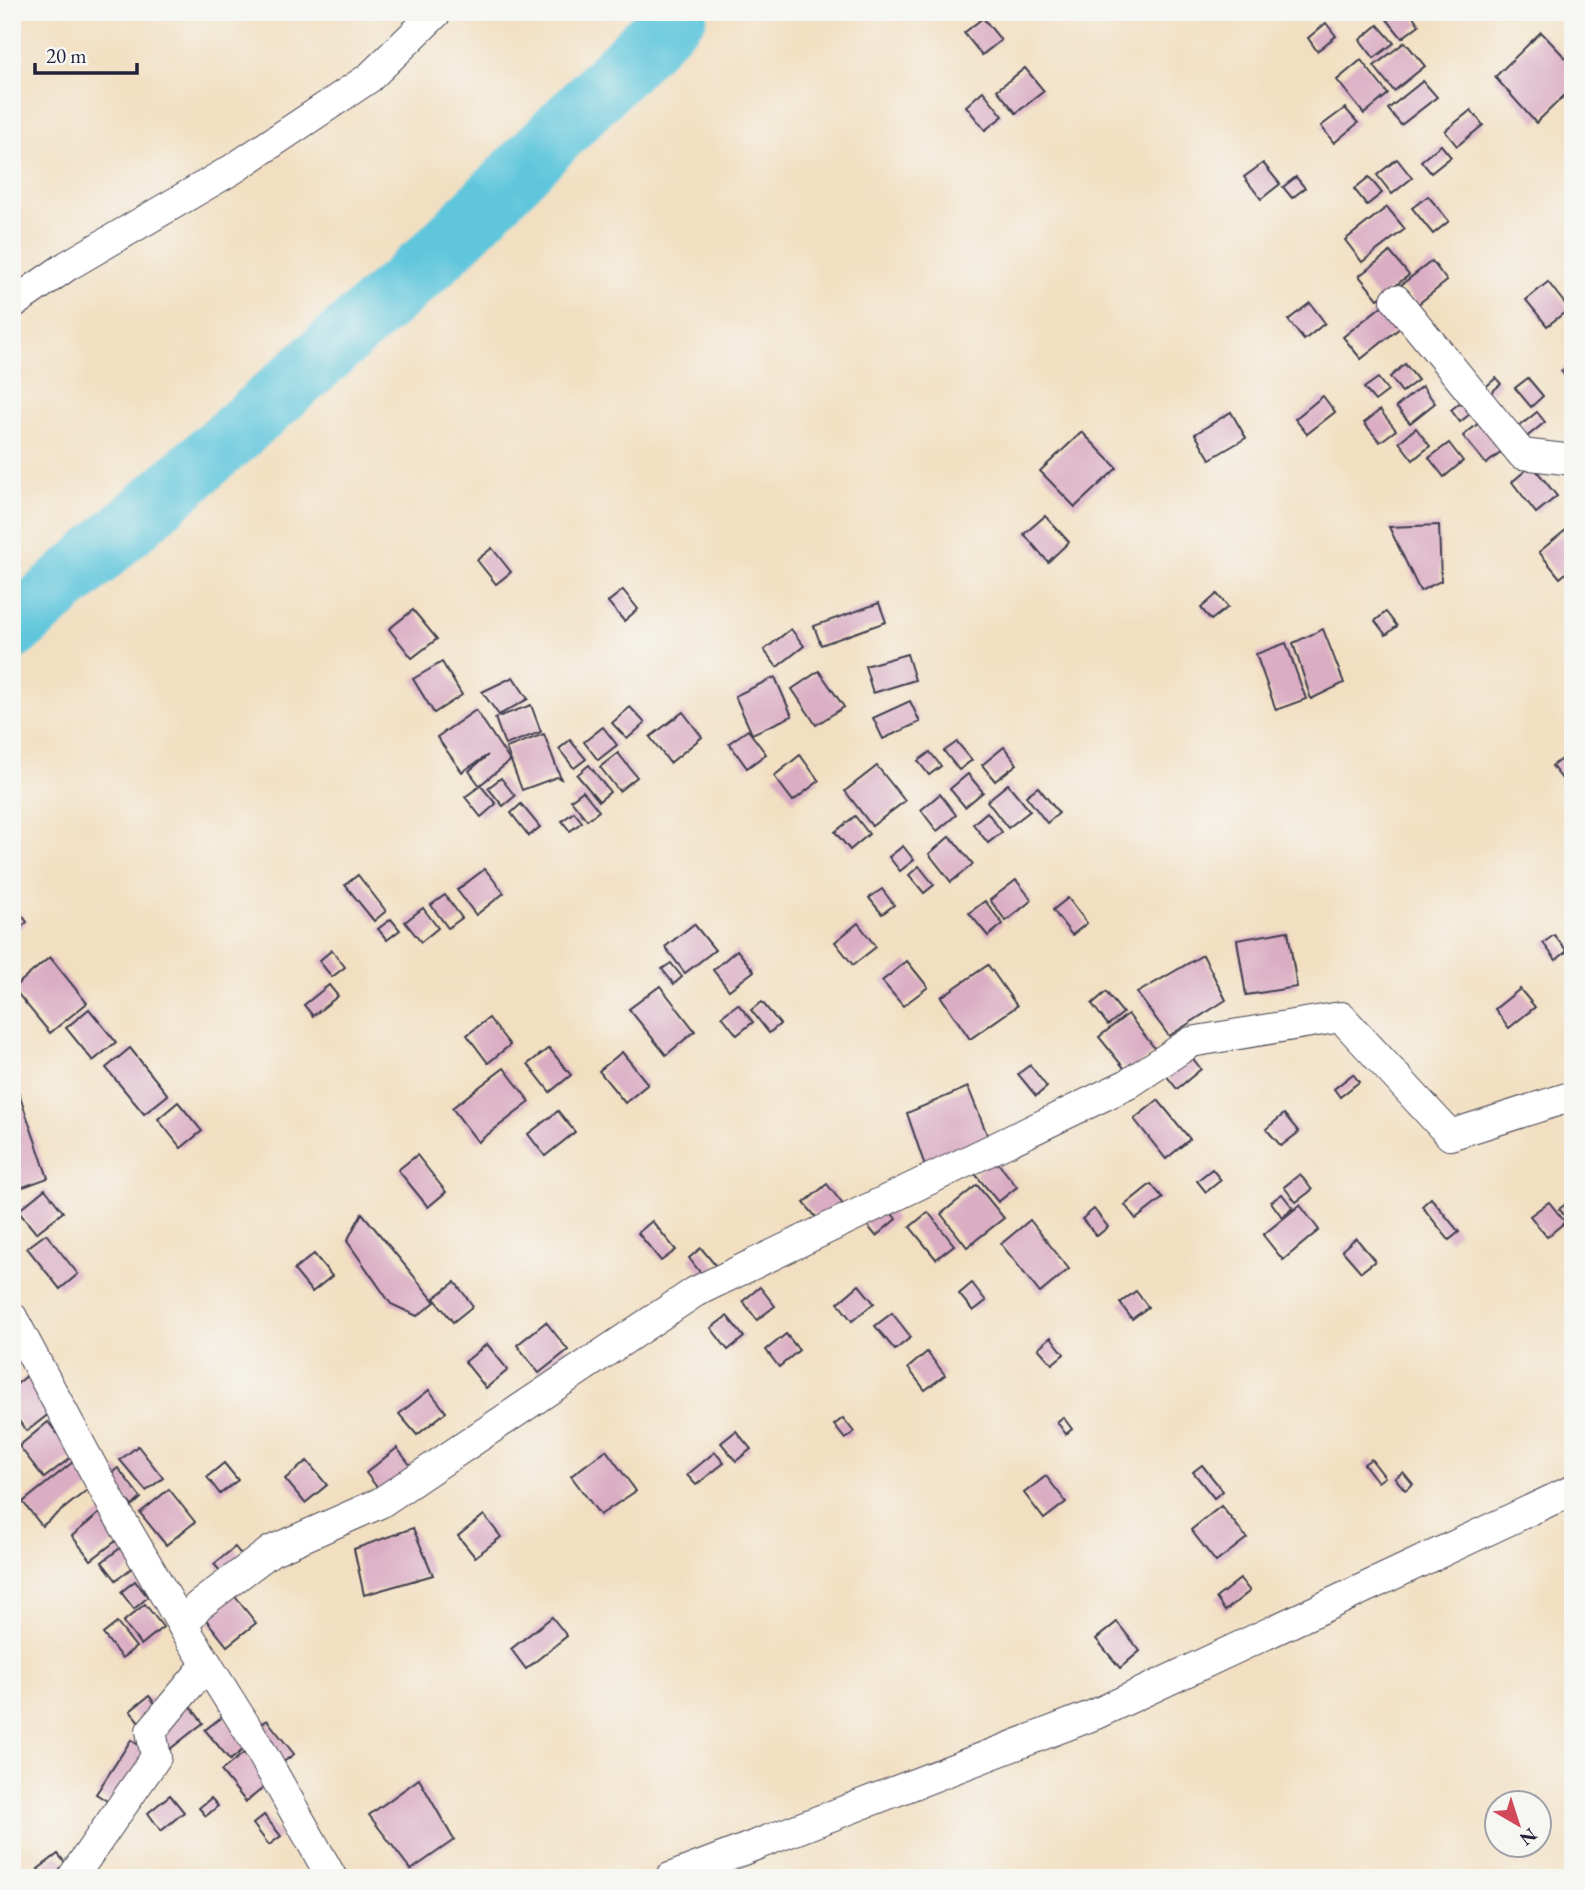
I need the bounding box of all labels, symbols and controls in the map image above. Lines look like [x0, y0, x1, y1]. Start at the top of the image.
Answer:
scale bar [35, 32, 136, 76]
text: 20 m [46, 42, 87, 69]
north arrow [1484, 1788, 1554, 1858]
text: N [1514, 1822, 1542, 1852]

